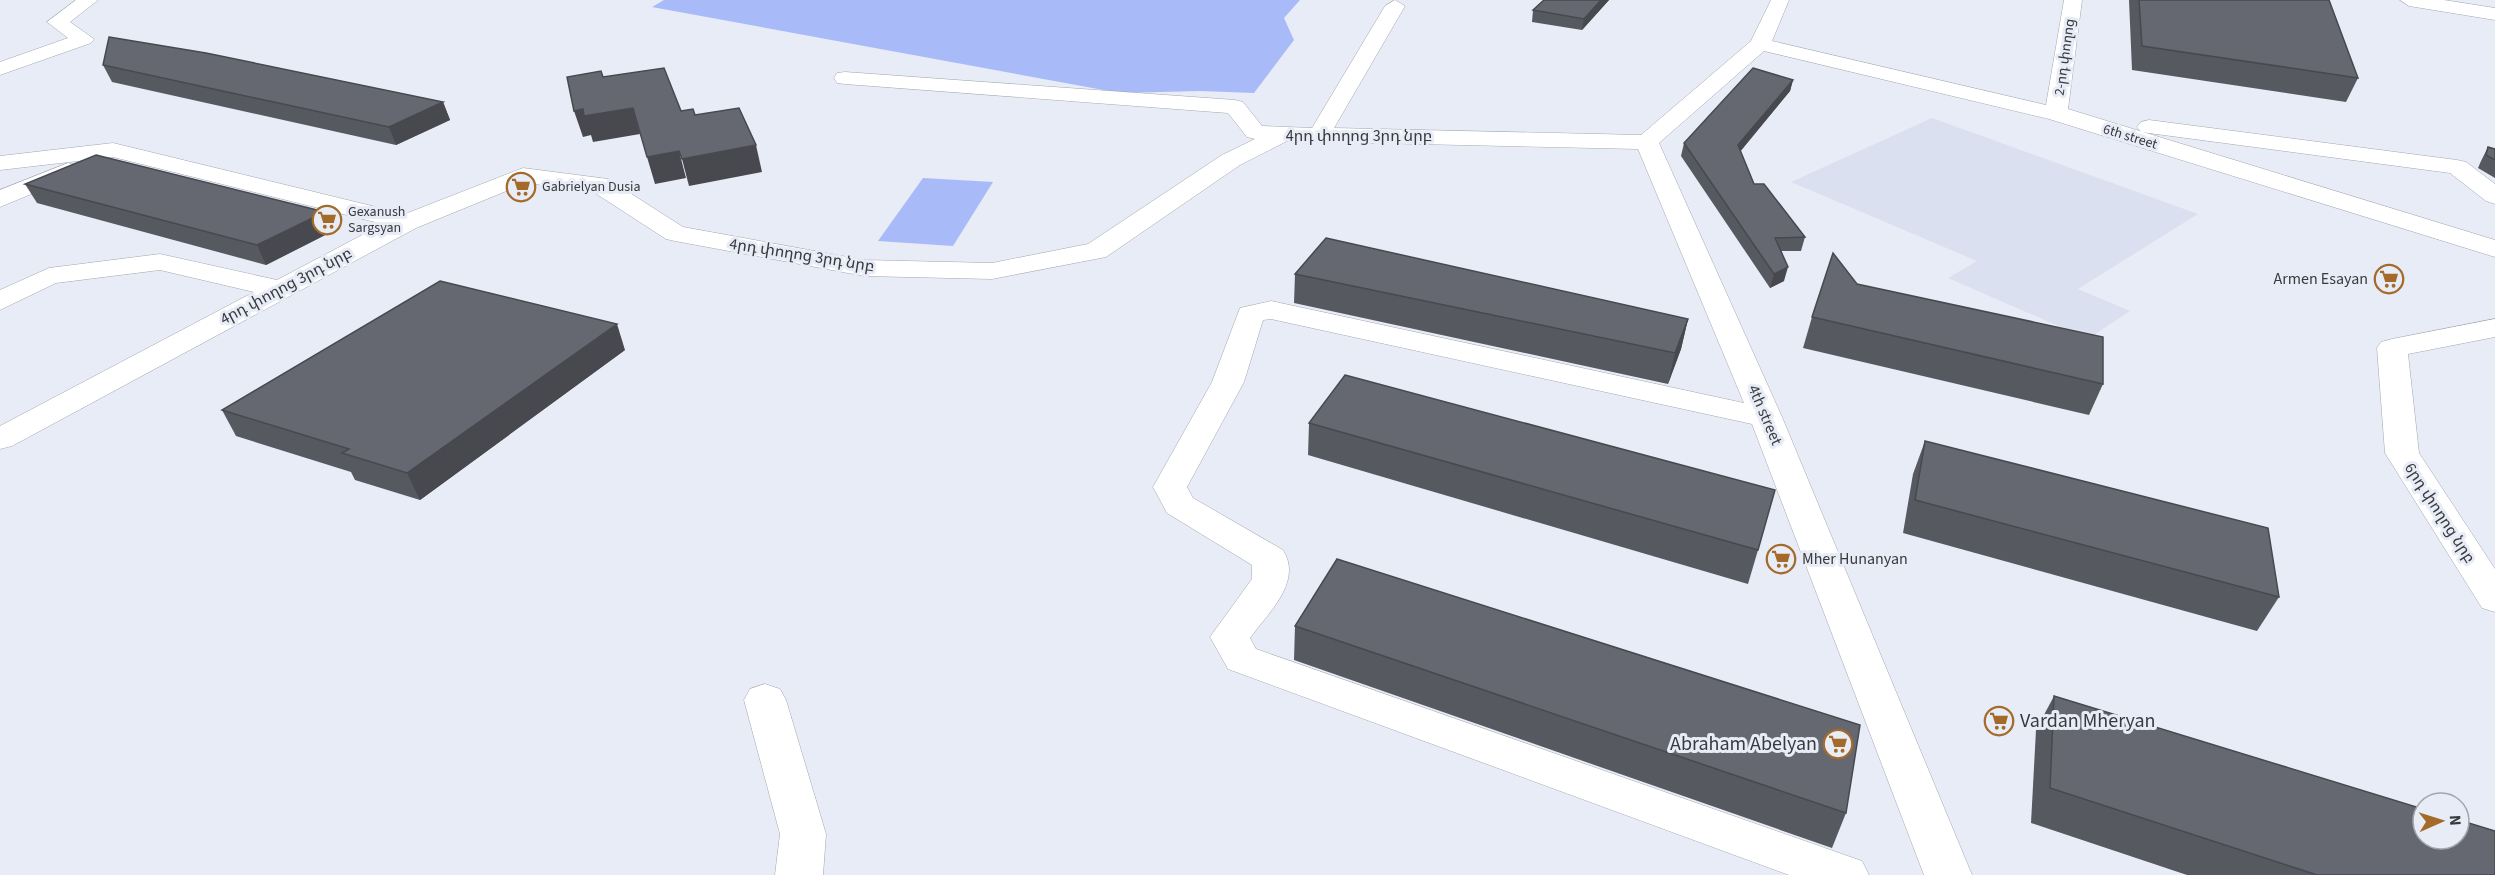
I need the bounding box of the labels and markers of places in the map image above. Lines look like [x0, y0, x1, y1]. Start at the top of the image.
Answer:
supermarket icon: Gabrielyan Dusia [505, 171, 537, 203]
place label: Gabrielyan Dusia [542, 177, 641, 197]
place label: Gexanush Sargsyan [348, 202, 405, 238]
supermarket icon: Gexanush Sargsyan [311, 204, 343, 236]
supermarket icon: Armen Esayan [2373, 263, 2405, 295]
place label: Armen Esayan [2273, 268, 2368, 290]
supermarket icon: Mher Hunanyan [1765, 543, 1797, 575]
place label: Mher Hunanyan [1802, 548, 1908, 570]
supermarket icon: Vardan Mheryan [1983, 705, 2015, 737]
place label: Vardan Mheryan [2020, 707, 2156, 735]
supermarket icon: Abraham Abelyan [1822, 728, 1854, 760]
place label: Abraham Abelyan [1670, 730, 1817, 758]

